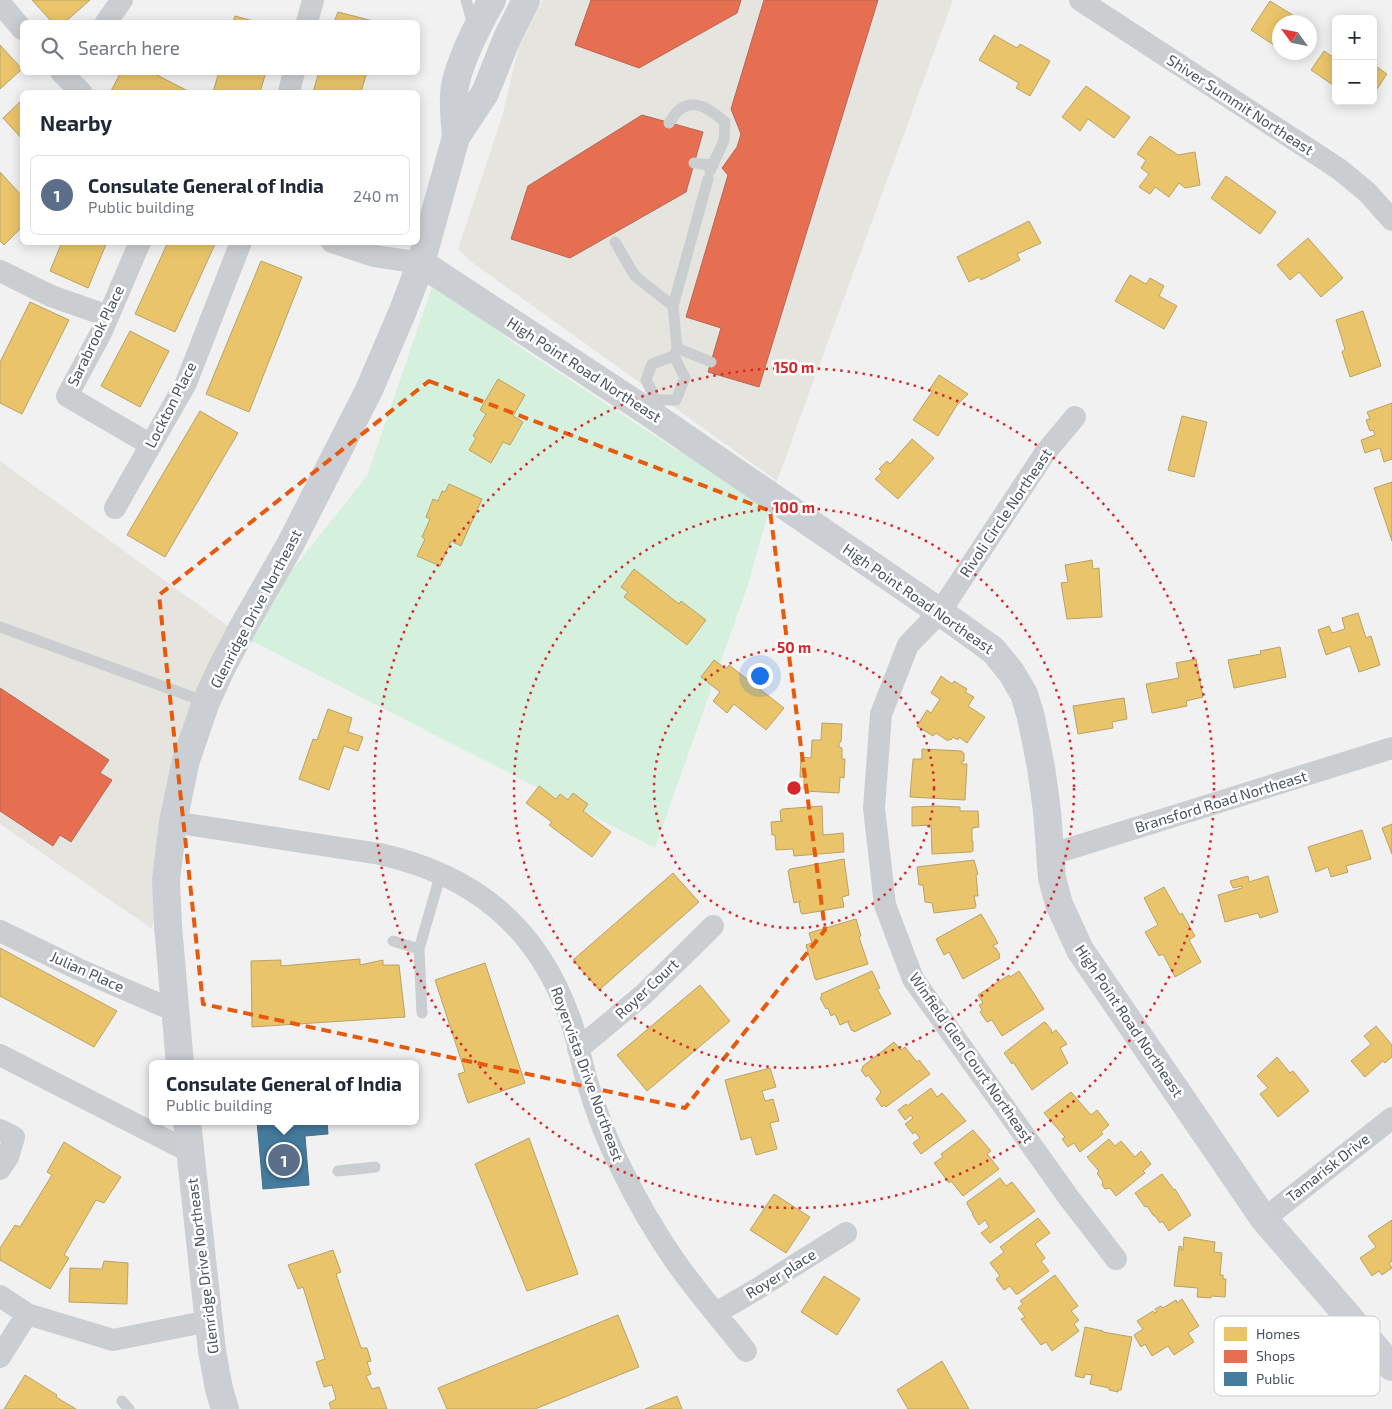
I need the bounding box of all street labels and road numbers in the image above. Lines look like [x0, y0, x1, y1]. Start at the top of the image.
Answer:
street label: Shiver Summit Northeast [1164, 50, 1317, 158]
street label: Sarabrook Place [63, 282, 127, 389]
street label: High Point Road Northeast [504, 313, 665, 426]
street label: Lockton Place [141, 358, 200, 451]
street label: Rivoli Circle Northeast [955, 444, 1055, 580]
street label: Glenridge Drive Northeast [206, 526, 305, 691]
street label: High Point Road Northeast [840, 539, 998, 657]
street label: Bransford Road Northeast [1133, 766, 1309, 836]
street label: High Point Road Northeast [1072, 941, 1188, 1100]
street label: Julian Place [48, 947, 127, 995]
street label: Royer Court [611, 954, 682, 1022]
street label: Winfield Glen Court Northeast [906, 969, 1038, 1146]
street label: Royervista Drive Northeast [548, 984, 628, 1164]
street label: Tamarisk Drive [1282, 1129, 1373, 1205]
street label: Glenridge Drive Northeast [182, 1177, 222, 1355]
street label: Royer place [742, 1245, 819, 1302]

